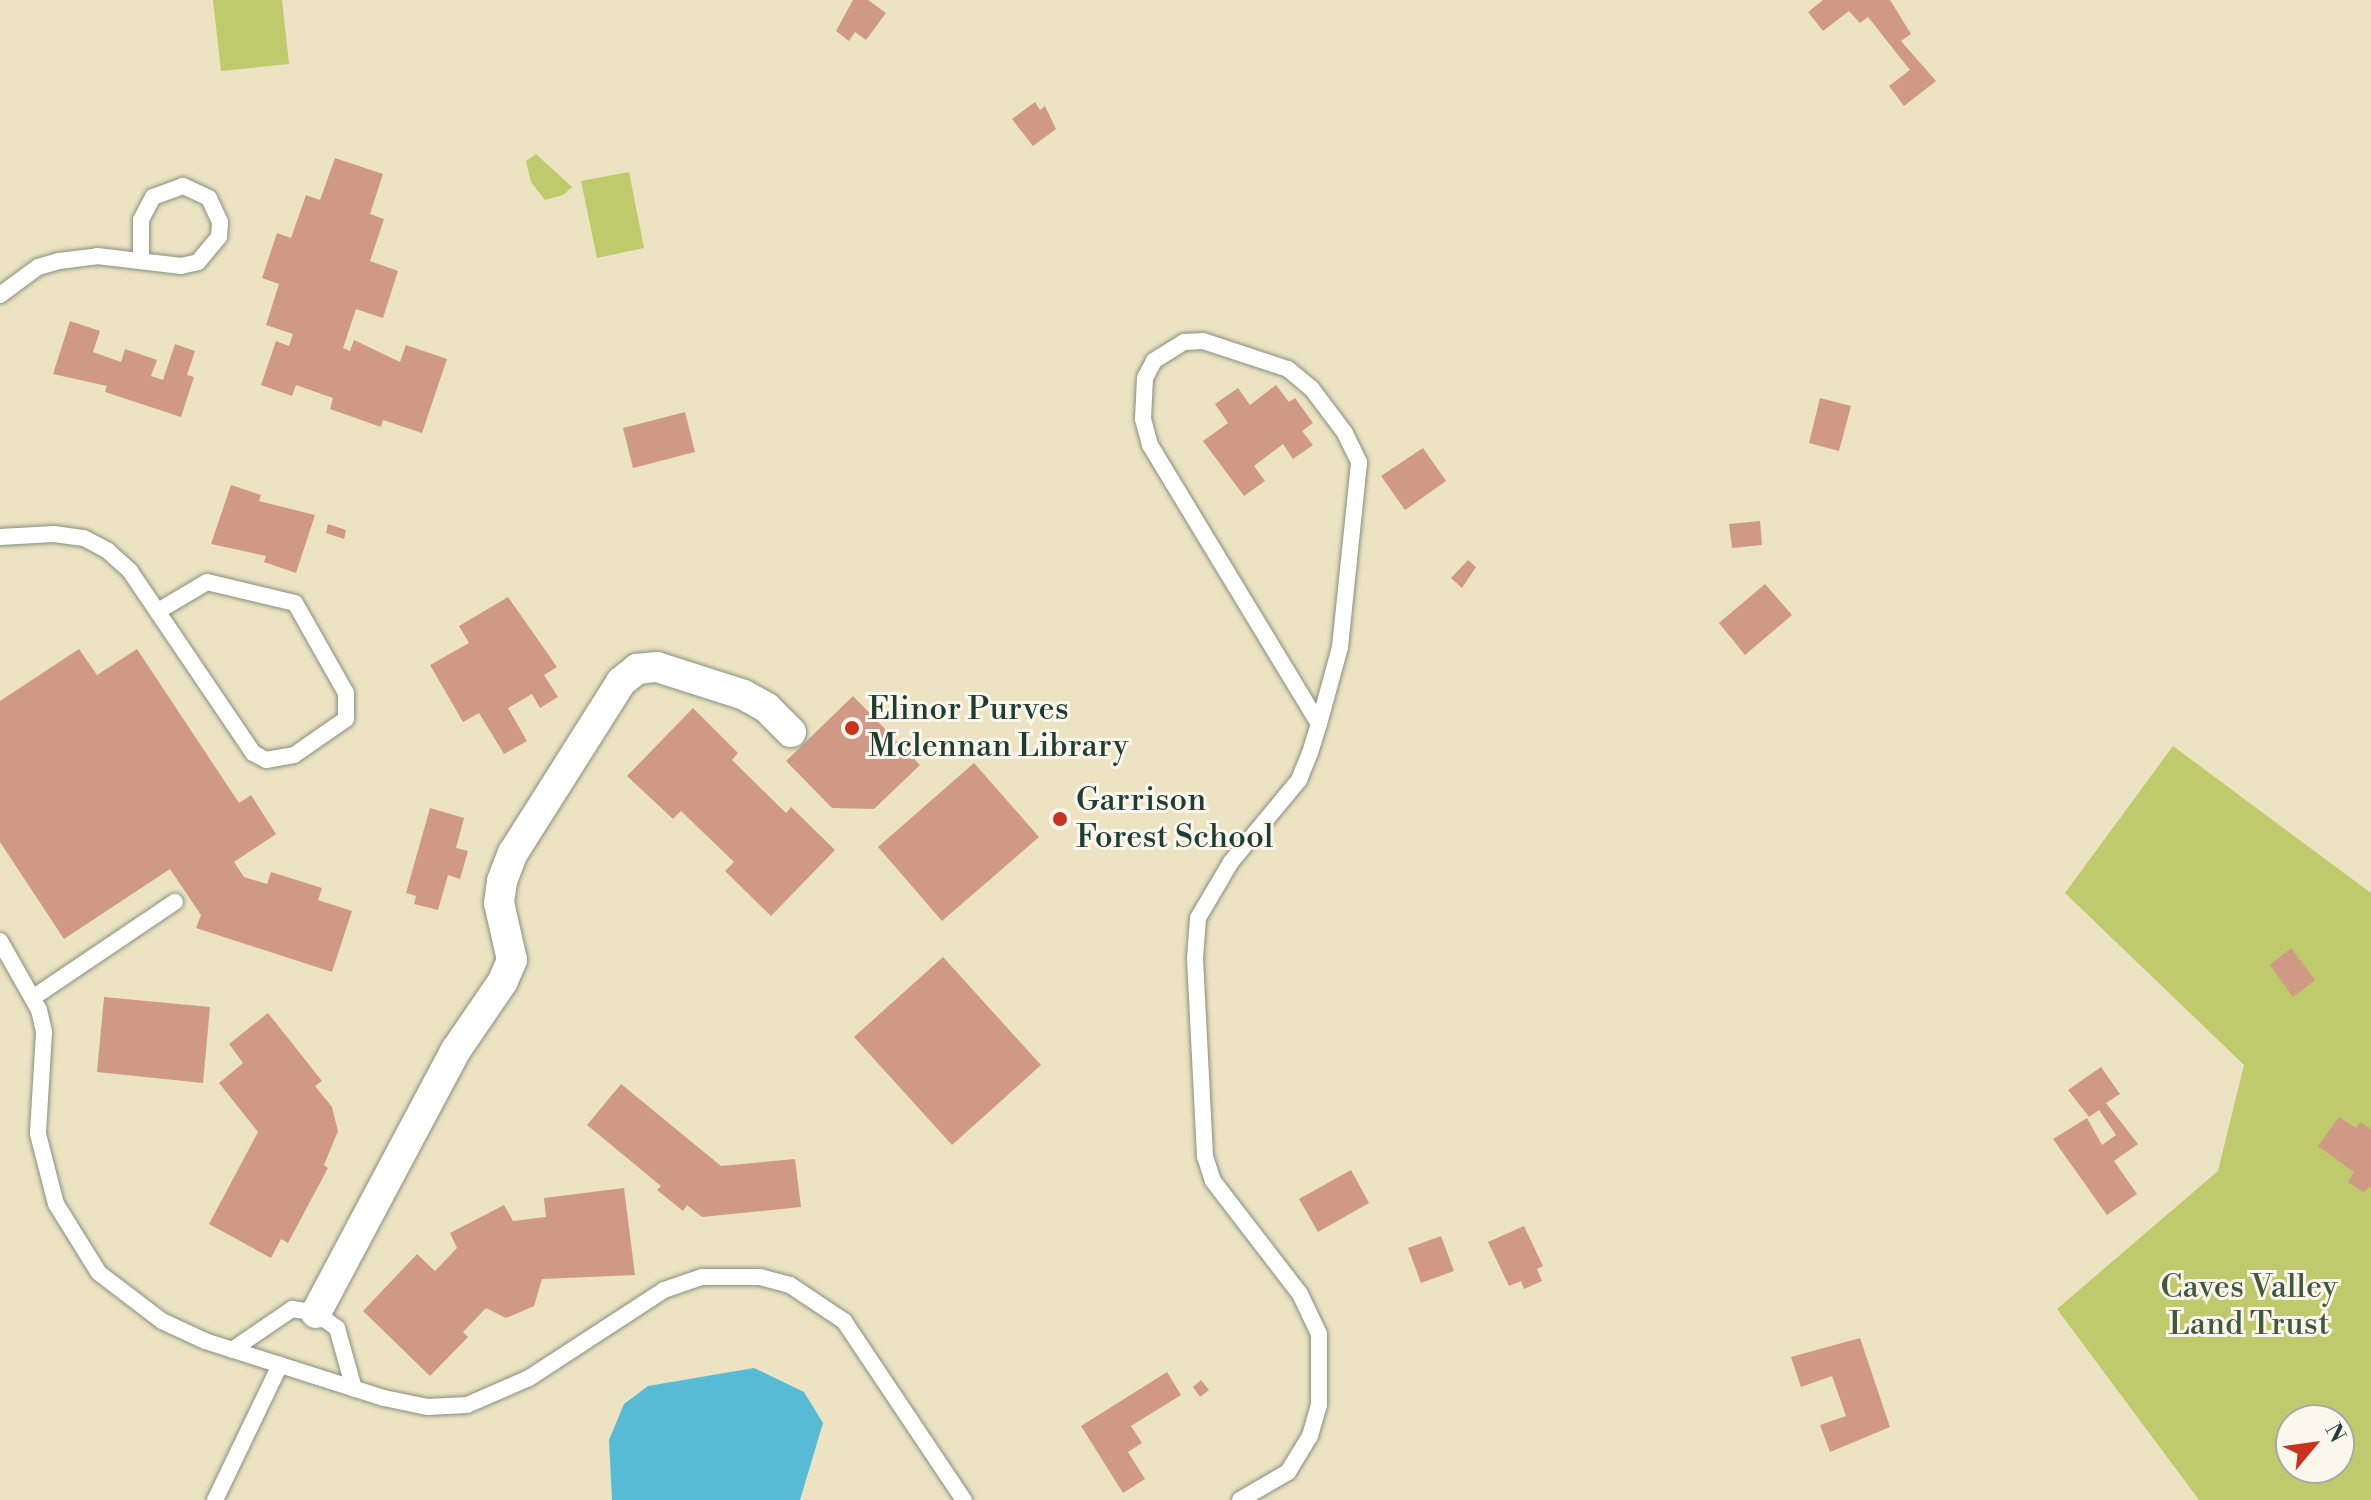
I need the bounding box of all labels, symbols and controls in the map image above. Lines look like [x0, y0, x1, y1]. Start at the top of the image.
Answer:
place label: Elinor Purves Mclennan Library [868, 691, 1128, 766]
marker: Elinor Purves Mclennan Library [843, 719, 861, 737]
place label: Garrison Forest School [1076, 782, 1273, 857]
marker: Garrison Forest School [1051, 810, 1069, 828]
park label: Caves Valley Land Trust [2161, 1269, 2337, 1344]
north arrow [2275, 1404, 2355, 1484]
text: N [2319, 1419, 2351, 1447]

